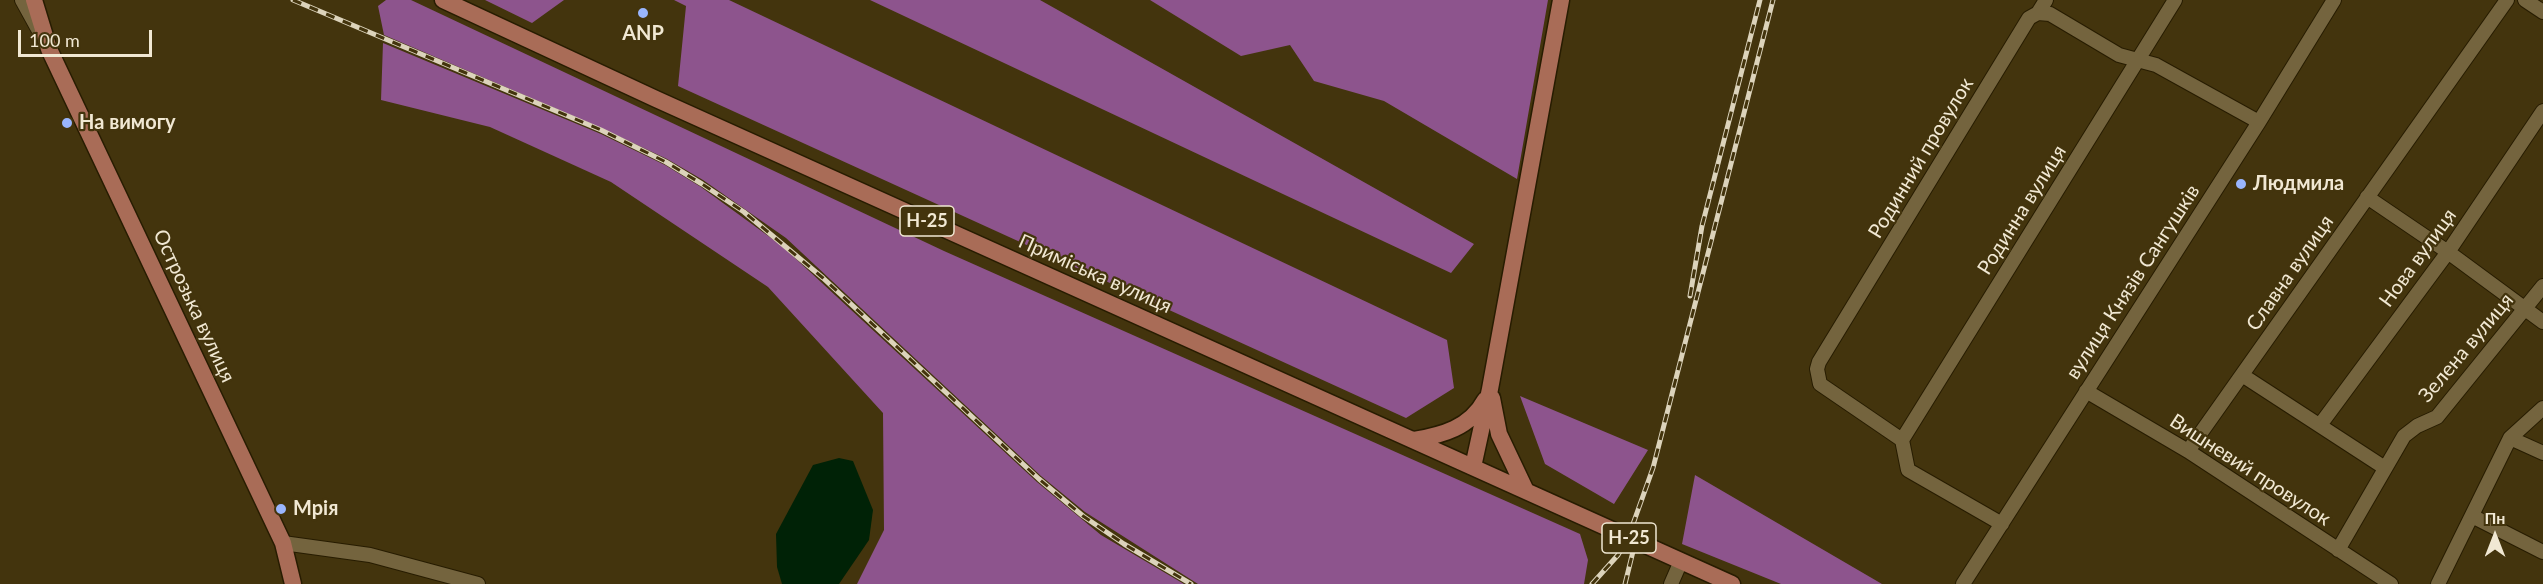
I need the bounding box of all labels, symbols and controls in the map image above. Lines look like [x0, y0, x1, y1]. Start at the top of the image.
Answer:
marker: ANP [636, 6, 650, 20]
scale bar [21, 18, 154, 56]
place label: ANP [622, 22, 664, 46]
text: 100 m [29, 29, 80, 51]
street label: Родинний провулок [1864, 73, 1978, 243]
place label: На вимогу [79, 111, 176, 135]
marker: На вимогу [60, 116, 74, 130]
street label: Родинна вулиця [1973, 141, 2071, 279]
place label: Людмила [2253, 172, 2344, 196]
marker: Людмила [2234, 177, 2248, 191]
street label: вулиця Князів Сангушків [2061, 180, 2205, 384]
street label: Нова вулиця [2374, 204, 2462, 312]
road number: Н-25 [900, 206, 954, 236]
street label: Славна вулиця [2241, 211, 2339, 335]
street label: Острозька вулиця [148, 226, 240, 386]
street label: Приміська вулиця [1015, 229, 1175, 319]
street label: Зелена вулиця [2414, 289, 2518, 407]
street label: Вишневий провулок [2165, 409, 2335, 531]
place label: Мрія [293, 497, 338, 521]
marker: Мрія [274, 502, 288, 516]
north arrow [2465, 506, 2525, 566]
text: Пн [2485, 508, 2505, 527]
road number: Н-25 [1602, 523, 1656, 553]

